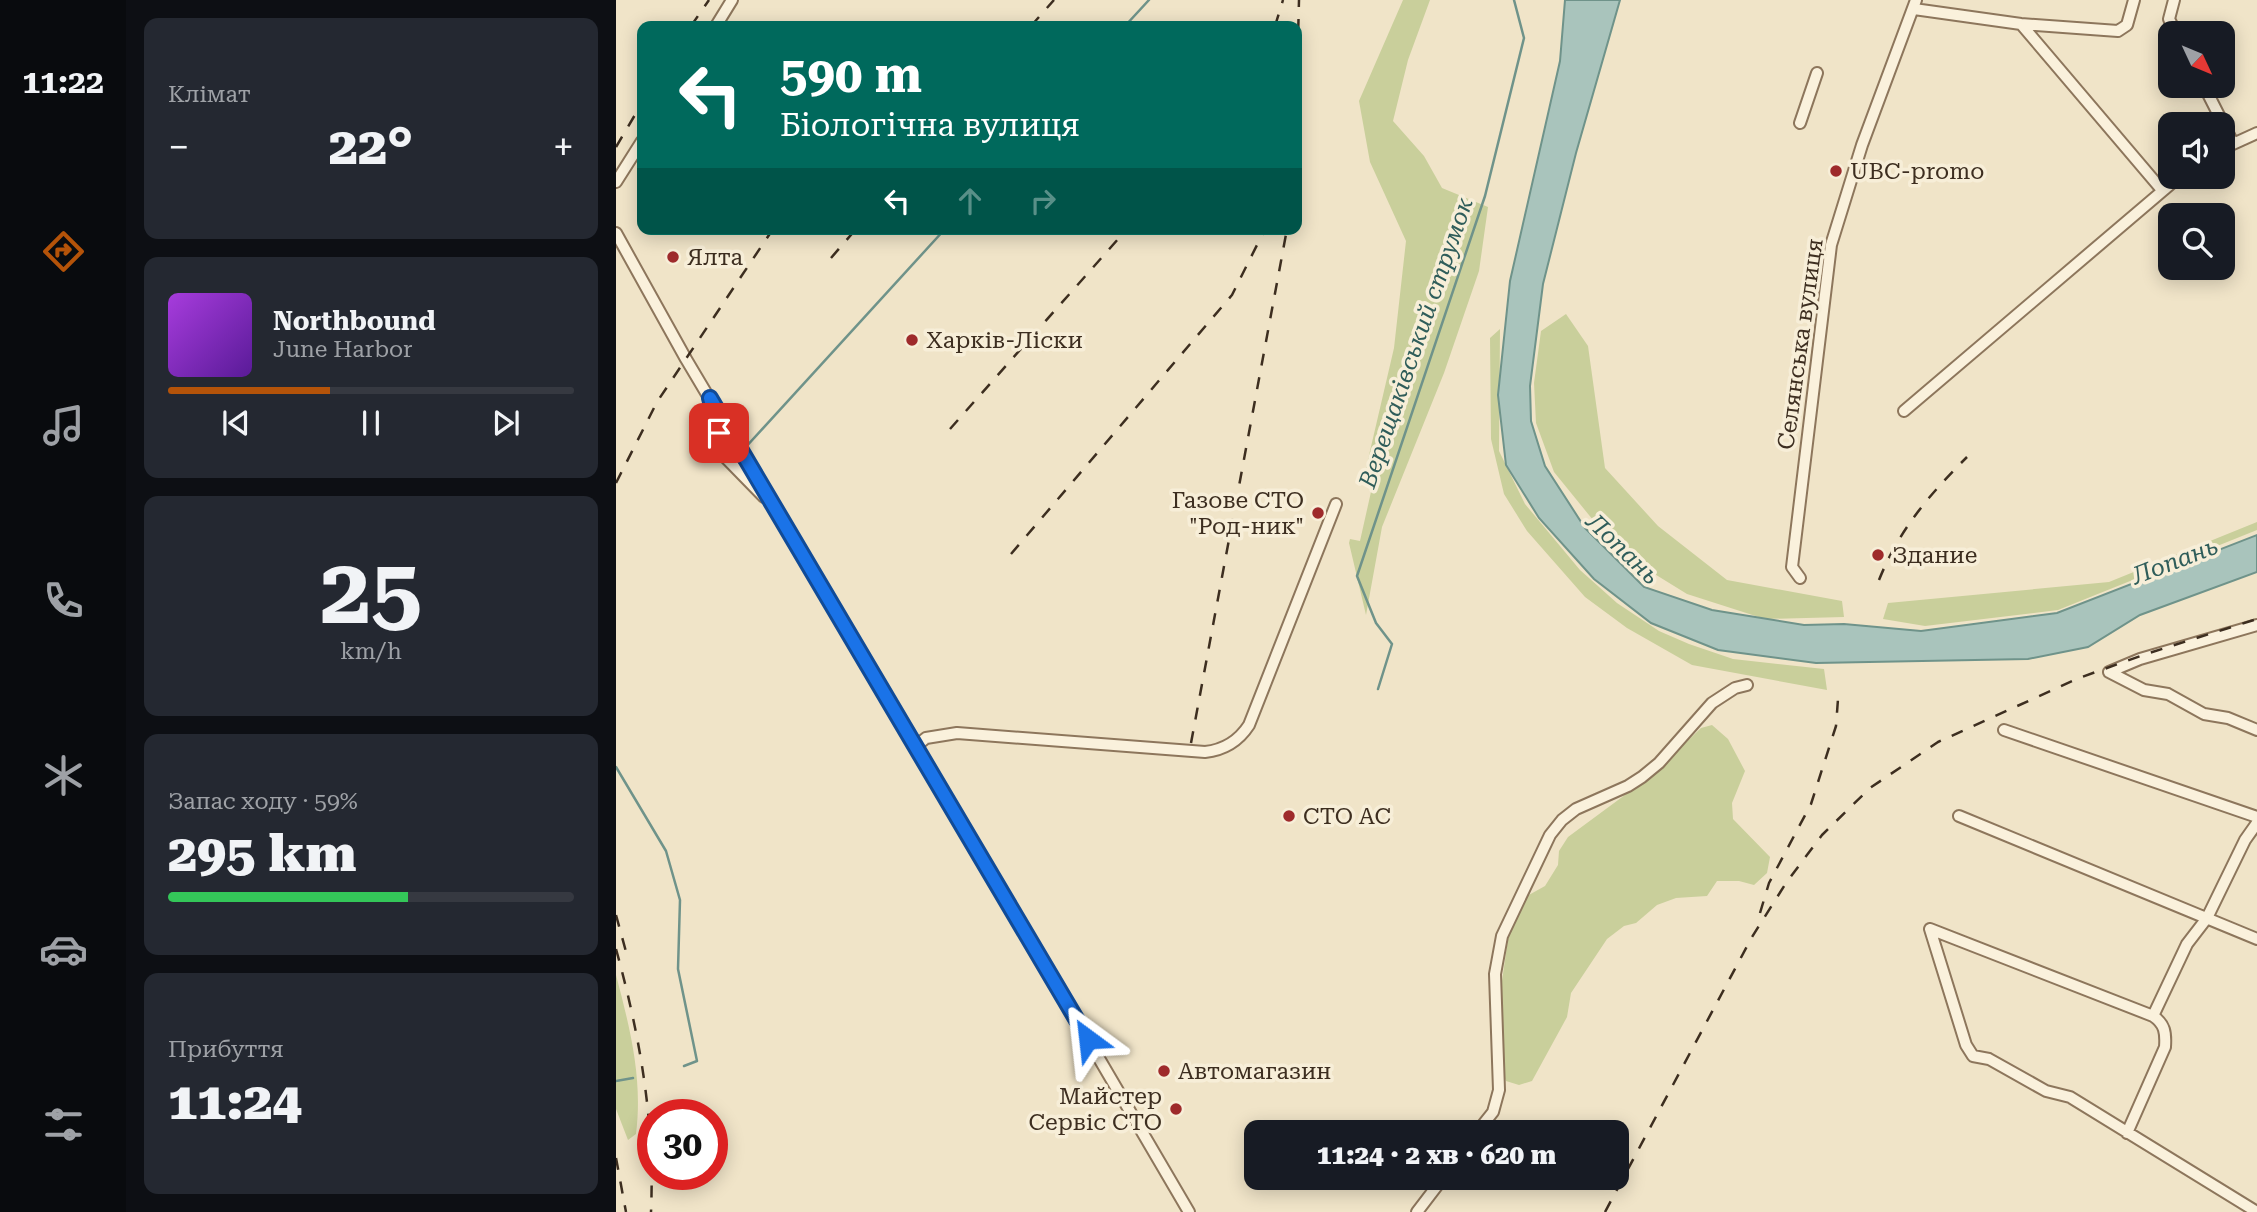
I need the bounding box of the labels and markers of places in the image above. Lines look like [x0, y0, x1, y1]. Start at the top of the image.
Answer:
place label: UBC-promo [1850, 158, 1984, 185]
marker: UBC-promo [1828, 163, 1844, 179]
place label: Ялта [687, 244, 743, 271]
marker: Ялта [665, 249, 681, 265]
place label: Харків-Ліски [926, 327, 1083, 354]
marker: Харків-Ліски [904, 332, 920, 348]
pin [689, 403, 749, 463]
place label: Газове СТО "Род-ник" [1172, 487, 1304, 540]
marker: Газове СТО "Род-ник" [1310, 505, 1326, 521]
place label: Здание [1892, 542, 1977, 569]
marker: Здание [1870, 547, 1886, 563]
place label: СТО АС [1303, 803, 1391, 830]
marker: СТО АС [1281, 808, 1297, 824]
place label: Автомагазин [1178, 1058, 1331, 1085]
marker: Автомагазин [1156, 1063, 1172, 1079]
place label: Майстер Сервіс СТО [1028, 1083, 1162, 1136]
marker: Майстер Сервіс СТО [1168, 1101, 1184, 1117]

